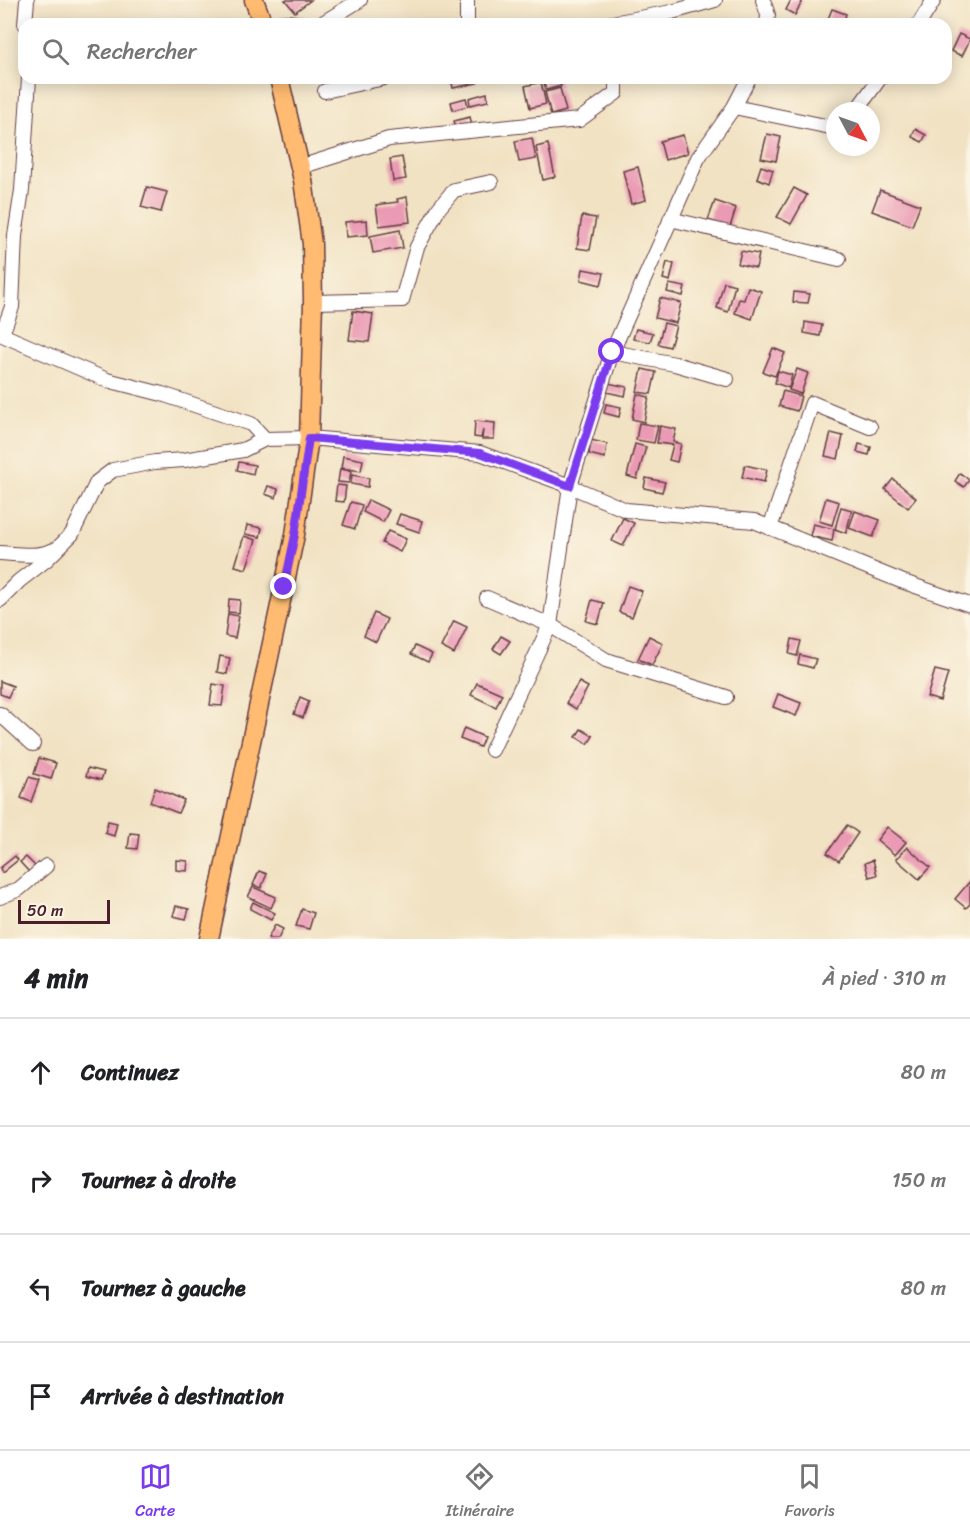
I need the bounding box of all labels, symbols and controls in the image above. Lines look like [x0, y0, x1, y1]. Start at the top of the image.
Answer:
search box [18, 18, 952, 84]
text: Rechercher [87, 32, 197, 71]
icon: search [39, 35, 72, 68]
north arrow [826, 102, 880, 156]
route start [598, 338, 624, 364]
route end [270, 573, 296, 599]
text: 50 m [27, 896, 63, 925]
scale bar [18, 897, 110, 924]
text: 4 min [24, 955, 88, 1001]
text: À pied · 310 m [822, 961, 946, 996]
text: Continuez [81, 1053, 179, 1092]
text: 80 m [901, 1055, 946, 1090]
icon: ahead [24, 1056, 57, 1089]
text: Tournez à droite [81, 1161, 236, 1200]
text: 150 m [892, 1163, 946, 1198]
icon: right [24, 1164, 57, 1197]
text: Tournez à gauche [81, 1269, 246, 1308]
text: 80 m [901, 1271, 946, 1306]
icon: left [24, 1272, 57, 1305]
text: Arrivée à destination [81, 1377, 284, 1416]
icon: arrive [24, 1380, 57, 1413]
tab: Carte [135, 1460, 175, 1525]
tab: Itinéraire [446, 1460, 514, 1525]
tab: Favoris [785, 1460, 835, 1525]

